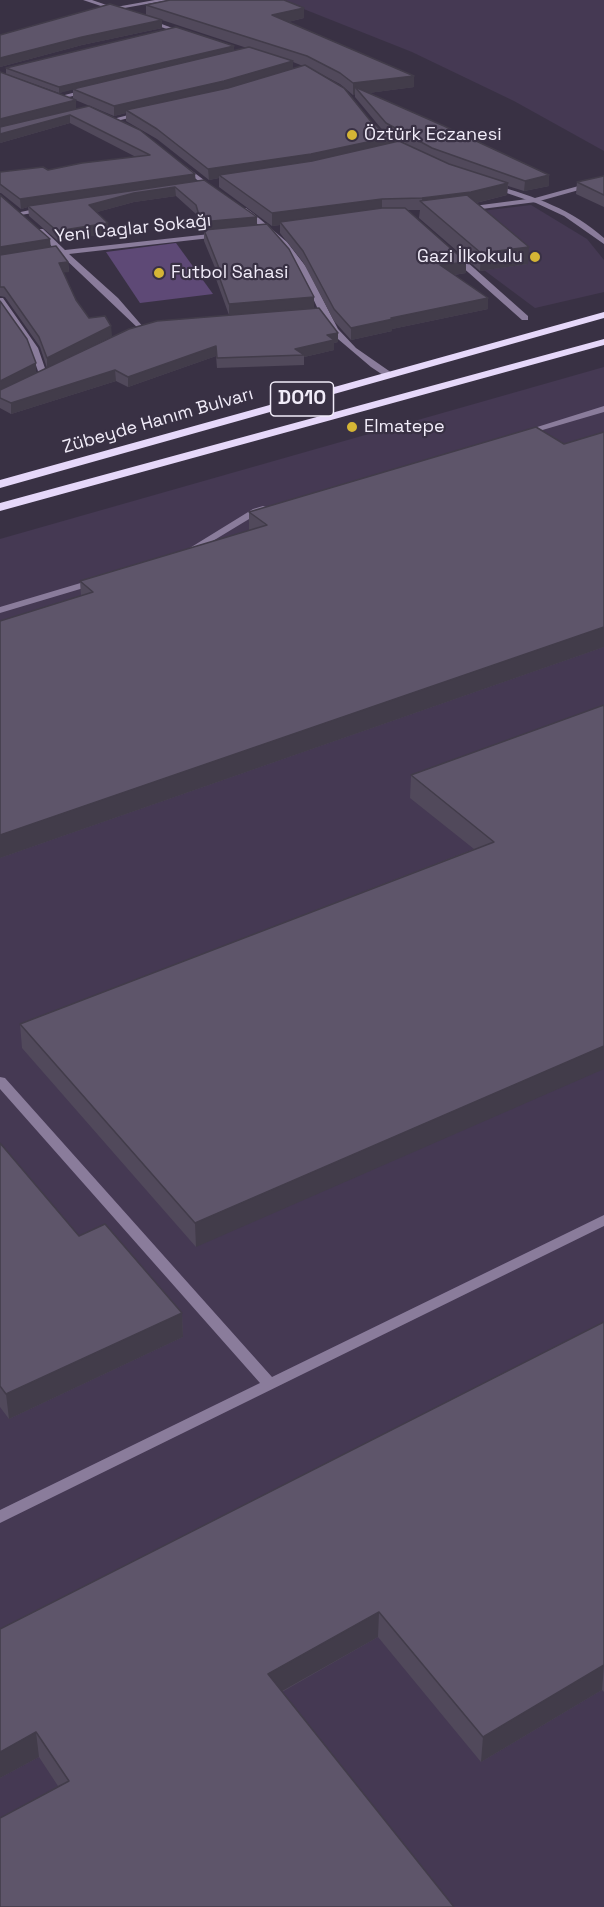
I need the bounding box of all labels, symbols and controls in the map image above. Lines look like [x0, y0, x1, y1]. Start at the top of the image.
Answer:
place label: Öztürk Eczanesi [364, 124, 502, 146]
marker: Öztürk Eczanesi [345, 128, 359, 142]
street label: Yeni Caglar Sokağı [54, 210, 212, 248]
place label: Gazi İlkokulu [417, 246, 523, 268]
marker: Gazi İlkokulu [528, 250, 542, 264]
place label: Futbol Sahasi [171, 262, 288, 284]
marker: Futbol Sahasi [152, 266, 166, 280]
road number: D010 [270, 382, 334, 416]
street label: Zübeyde Hanım Bulvarı [60, 383, 256, 459]
place label: Elmatepe [364, 416, 445, 438]
marker: Elmatepe [345, 420, 359, 434]

